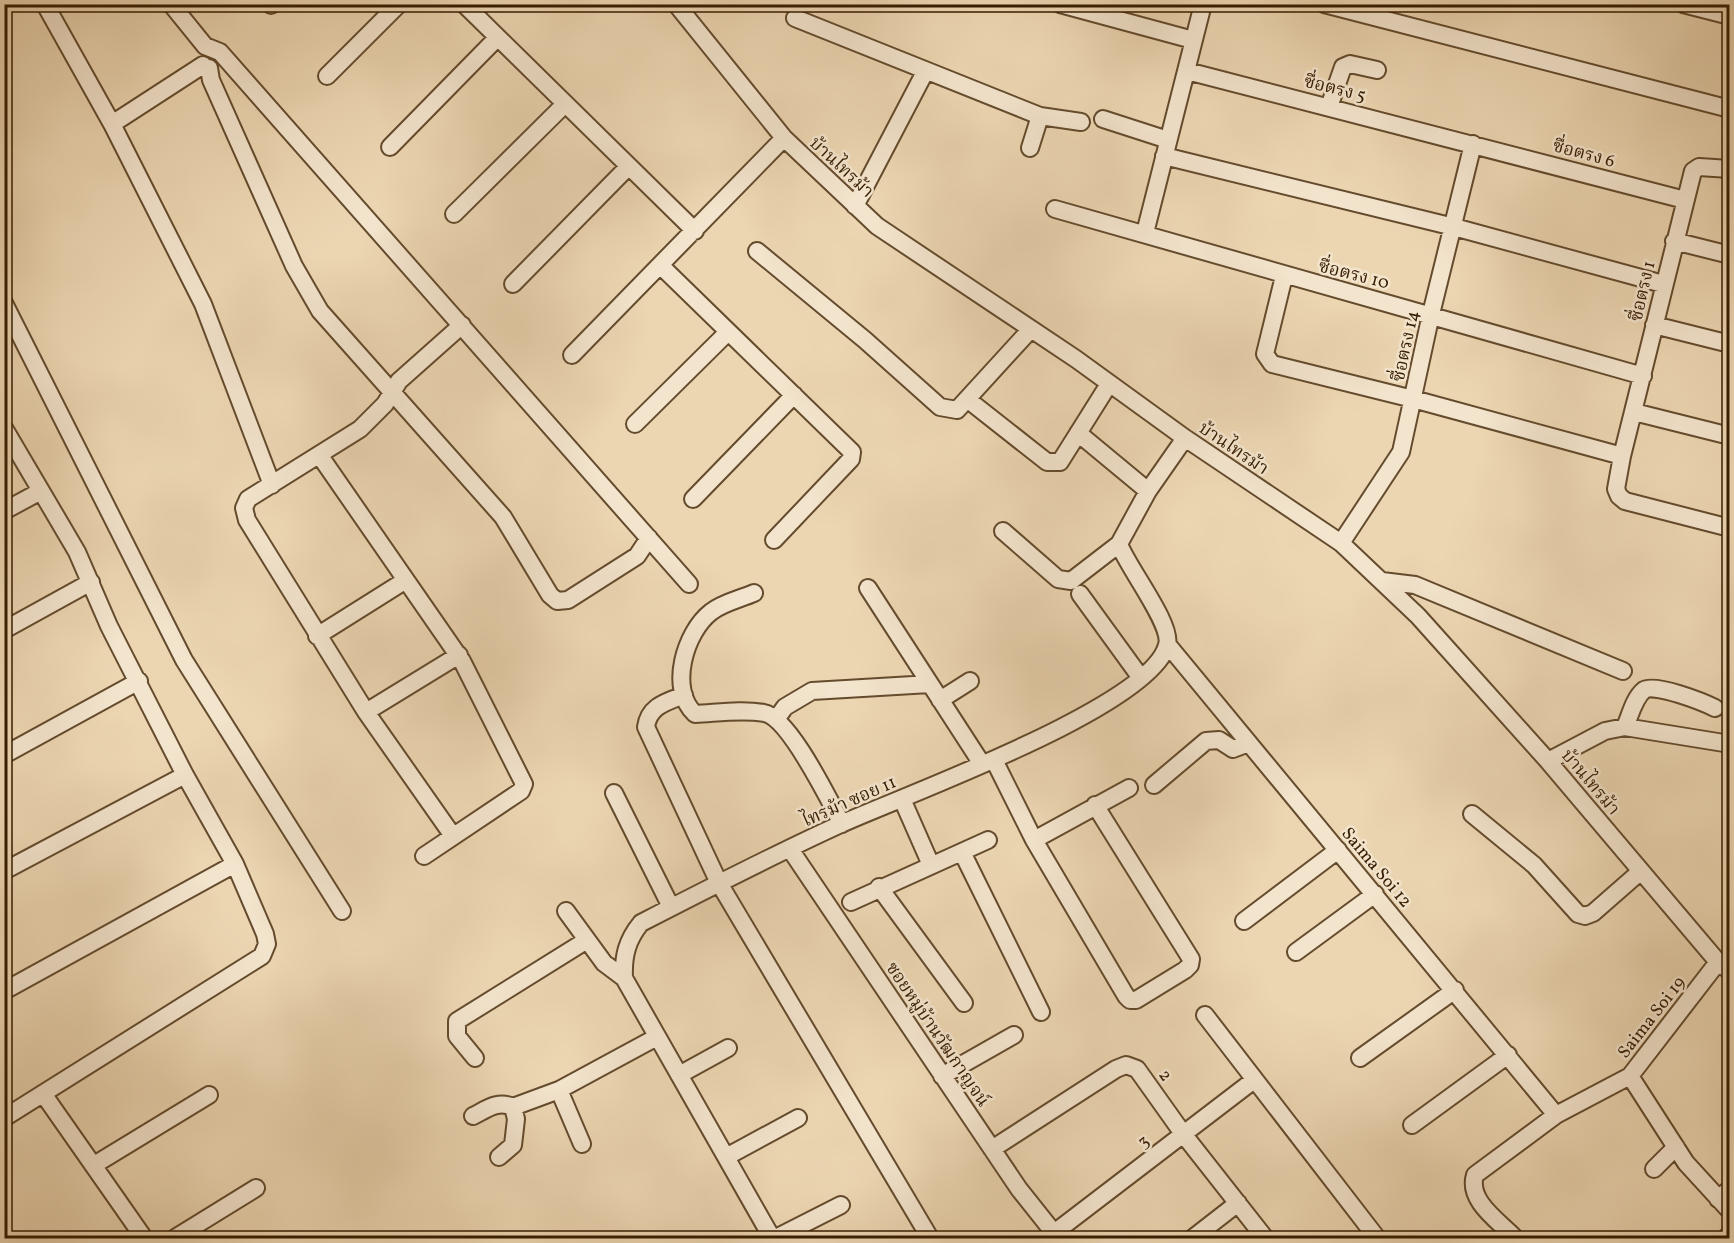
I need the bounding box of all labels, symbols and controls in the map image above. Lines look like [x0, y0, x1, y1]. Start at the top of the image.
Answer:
street label: ซื่อตรง 5 [1301, 67, 1369, 109]
street label: บ้านไทรม้า [803, 131, 879, 204]
street label: ซื่อตรง 6 [1550, 131, 1618, 175]
street label: ซื่อตรง 10 [1316, 252, 1393, 296]
street label: ซื่อตรง 1 [1621, 258, 1663, 324]
street label: ซื่อตรง 14 [1384, 308, 1426, 384]
street label: บ้านไทรม้า [1193, 416, 1274, 482]
street label: บ้านไทรม้า [1555, 744, 1626, 821]
street label: ไทรม้า ซอย 11 [797, 770, 901, 835]
street label: Saima Soi 12 [1335, 822, 1417, 914]
street label: ซอยหมู่บ้านวัฒกาญจน์ [879, 957, 995, 1112]
street label: Saima Soi 19 [1612, 972, 1692, 1064]
street label: 2 [1152, 1065, 1178, 1087]
street label: 3 [1133, 1129, 1155, 1155]

